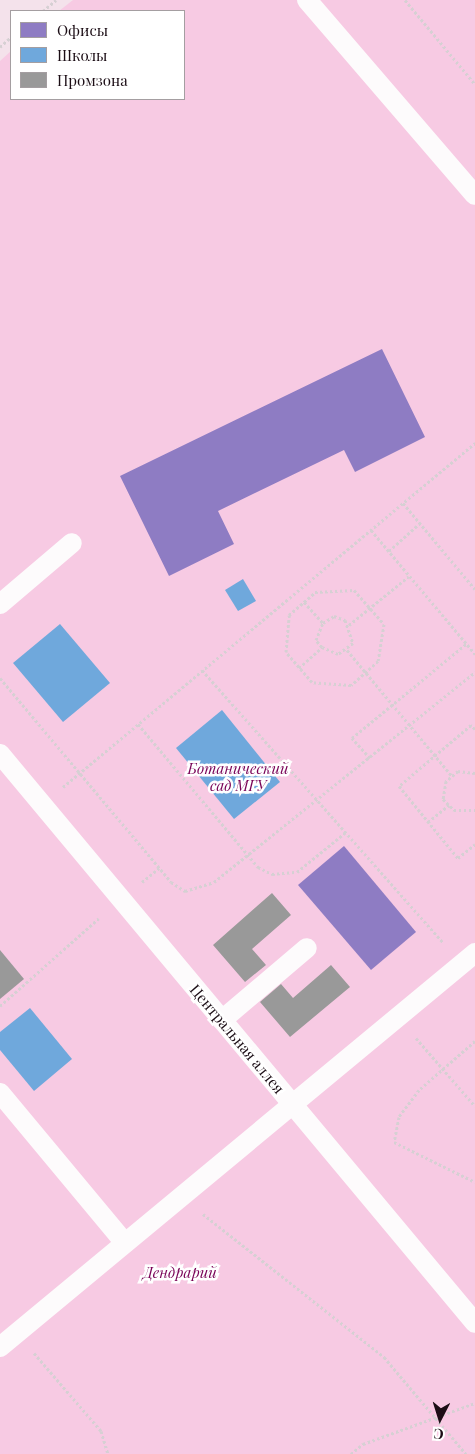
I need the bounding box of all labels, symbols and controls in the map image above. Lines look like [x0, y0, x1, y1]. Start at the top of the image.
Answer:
legend [10, 10, 185, 100]
text: Офисы [57, 20, 108, 40]
text: Школы [57, 45, 107, 65]
text: Промзона [57, 70, 128, 90]
park label: Ботанический сад МГУ [188, 759, 288, 794]
street label: Центральная аллея [186, 981, 288, 1097]
park label: Дендрарий [143, 1264, 217, 1282]
north arrow [415, 1394, 465, 1444]
text: С [433, 1425, 444, 1444]

